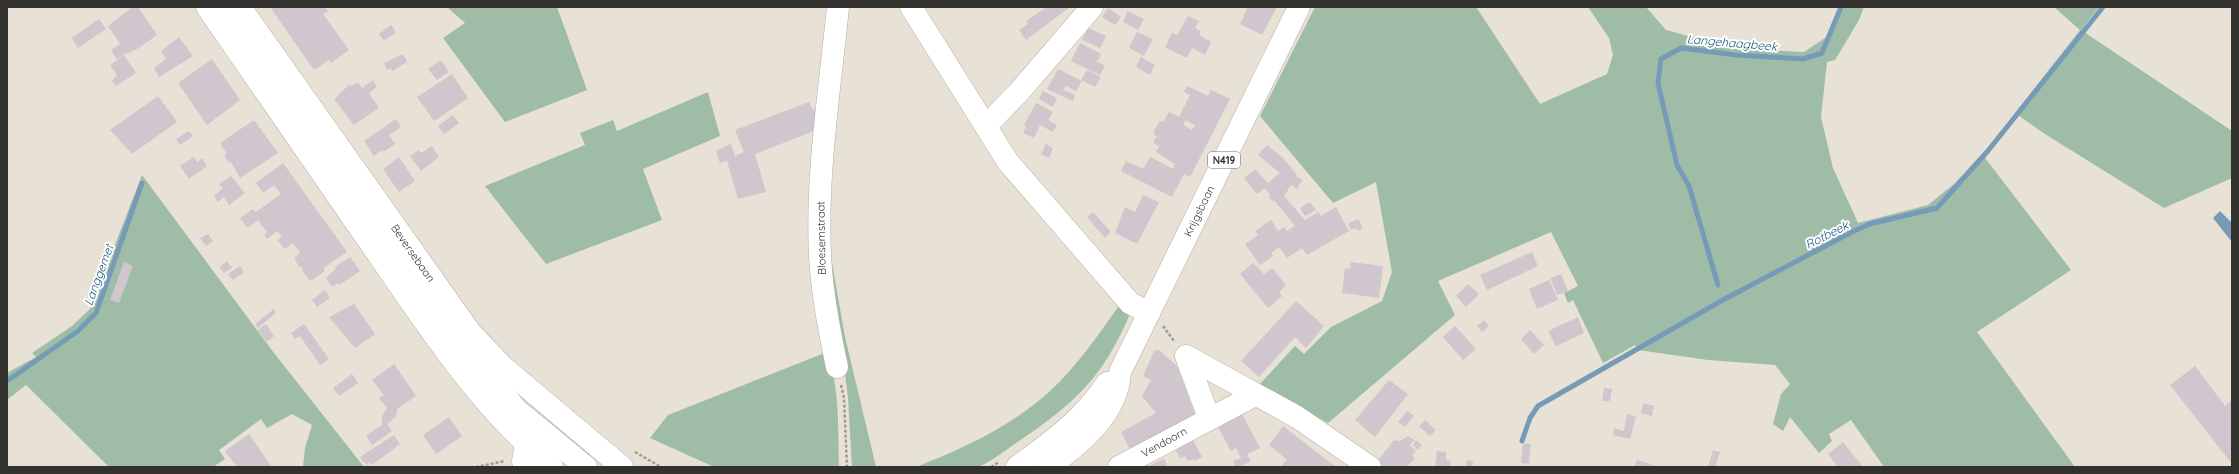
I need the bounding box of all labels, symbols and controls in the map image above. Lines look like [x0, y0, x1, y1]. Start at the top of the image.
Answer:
water label: Langehaagbeek [1686, 31, 1780, 54]
road number: N419 [1208, 152, 1240, 168]
street label: Krijgsbaan [1181, 183, 1217, 239]
street label: Bloesemstraat [813, 201, 829, 275]
water label: Rotbeek [1803, 217, 1852, 252]
street label: Beversebaan [388, 221, 438, 285]
water label: Langgemet [81, 240, 117, 307]
street label: Vendoorn [1139, 424, 1189, 460]

